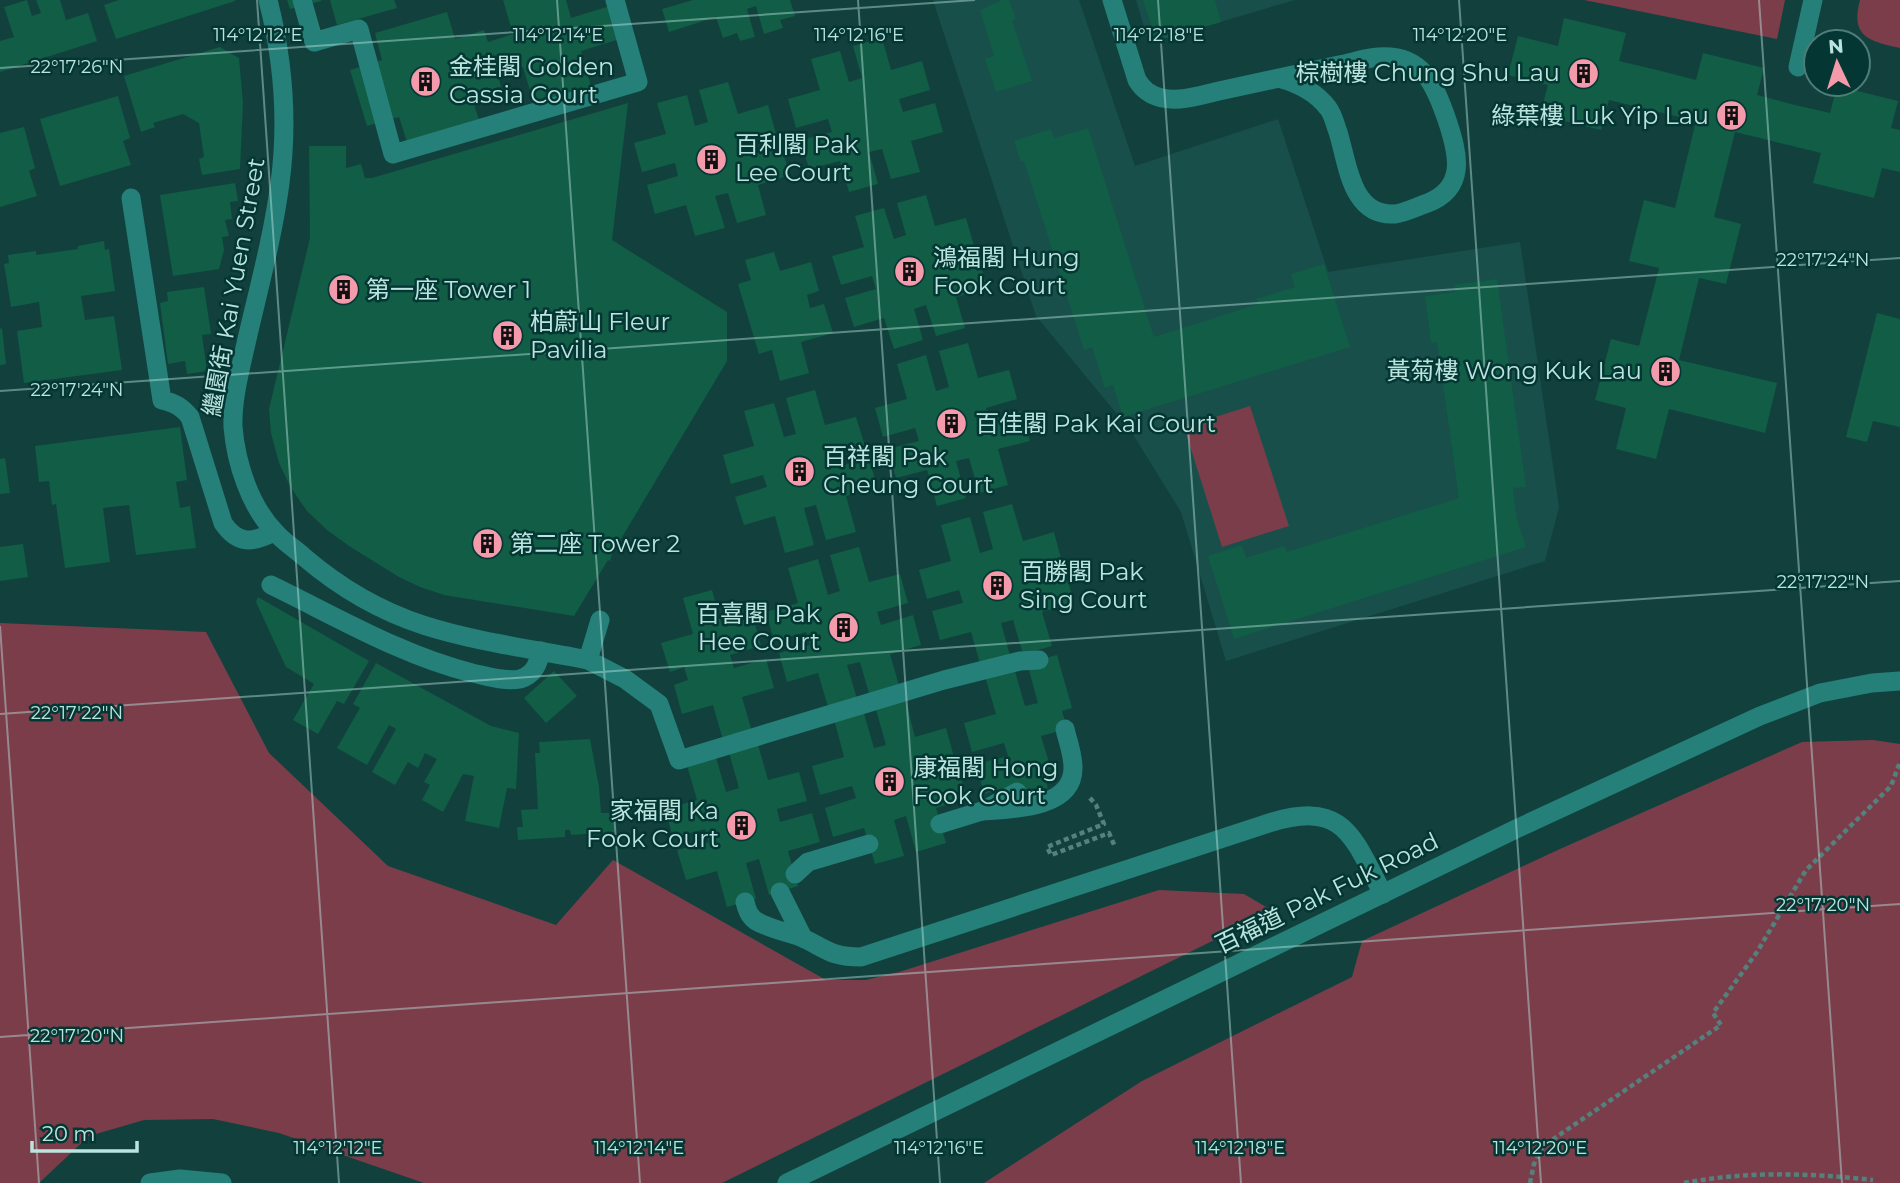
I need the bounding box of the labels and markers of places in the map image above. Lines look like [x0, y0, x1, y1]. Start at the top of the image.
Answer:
place label: 金桂閣 Golden Cassia Court [449, 52, 614, 109]
building icon: 棕樹樓 Chung Shu Lau [1566, 56, 1600, 90]
place label: 棕樹樓 Chung Shu Lau [1296, 58, 1560, 87]
building icon: 金桂閣 Golden Cassia Court [409, 64, 443, 98]
building icon: 綠葉樓 Luk Yip Lau [1715, 99, 1749, 133]
place label: 綠葉樓 Luk Yip Lau [1492, 101, 1709, 130]
place label: 百利閣 Pak Lee Court [735, 130, 859, 187]
building icon: 百利閣 Pak Lee Court [695, 142, 729, 176]
place label: 鴻福閣 Hung Fook Court [933, 243, 1080, 300]
building icon: 鴻福閣 Hung Fook Court [893, 255, 927, 289]
building icon: 第一座 Tower 1 [326, 273, 360, 307]
place label: 第一座 Tower 1 [366, 275, 531, 304]
place label: 柏蔚山 Fleur Pavilia [530, 307, 670, 364]
building icon: 柏蔚山 Fleur Pavilia [490, 319, 524, 353]
building icon: 黃菊樓 Wong Kuk Lau [1648, 354, 1682, 388]
place label: 黃菊樓 Wong Kuk Lau [1387, 356, 1642, 385]
building icon: 百佳閣 Pak Kai Court [935, 407, 969, 441]
place label: 百佳閣 Pak Kai Court [975, 409, 1216, 438]
place label: 百祥閣 Pak Cheung Court [823, 442, 993, 499]
building icon: 百祥閣 Pak Cheung Court [783, 454, 817, 488]
building icon: 第二座 Tower 2 [470, 527, 504, 561]
place label: 第二座 Tower 2 [510, 529, 680, 558]
place label: 百勝閣 Pak Sing Court [1020, 557, 1148, 614]
building icon: 百勝閣 Pak Sing Court [980, 569, 1014, 603]
place label: 百喜閣 Pak Hee Court [696, 599, 821, 656]
building icon: 百喜閣 Pak Hee Court [826, 611, 860, 645]
place label: 康福閣 Hong Fook Court [913, 753, 1059, 810]
building icon: 康福閣 Hong Fook Court [873, 765, 907, 799]
place label: 家福閣 Ka Fook Court [586, 796, 719, 853]
building icon: 家福閣 Ka Fook Court [725, 808, 759, 842]

